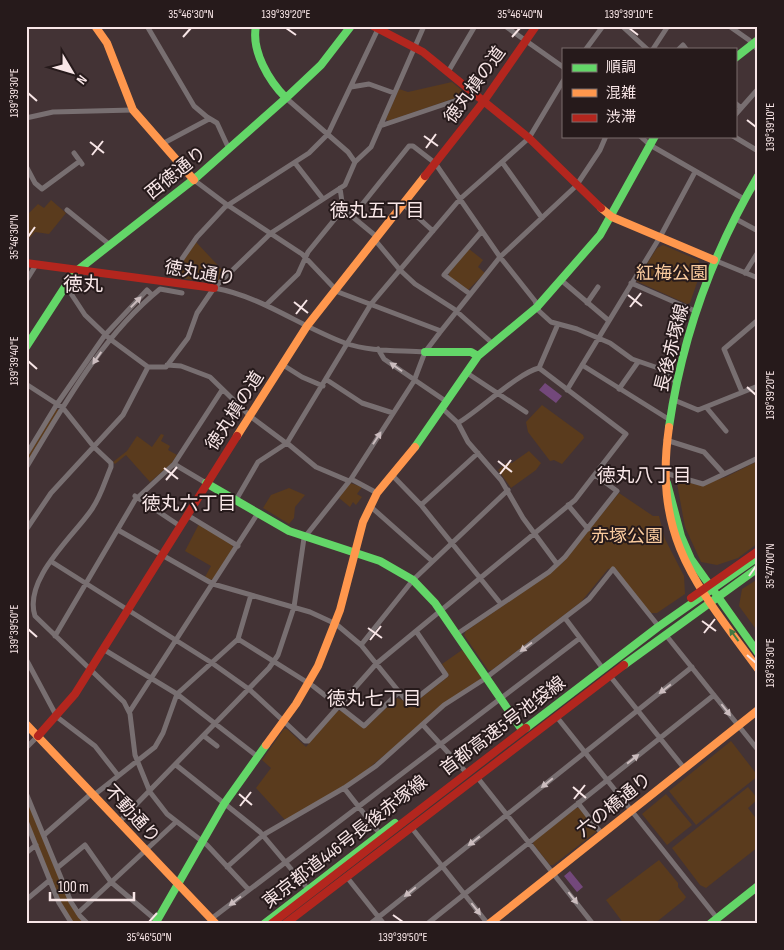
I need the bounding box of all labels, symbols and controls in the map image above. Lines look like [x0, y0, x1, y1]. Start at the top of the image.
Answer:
text: 35°46'30"N [168, 7, 214, 22]
text: 139°39'20"E [261, 7, 311, 22]
text: 35°46'40"N [497, 7, 543, 22]
text: 139°39'10"E [605, 7, 653, 22]
street label: 徳丸槙の道 [440, 42, 510, 128]
north arrow [48, 48, 98, 98]
legend [562, 48, 736, 138]
text: 順調 [606, 58, 636, 77]
text: 139°39'30"E [7, 68, 22, 118]
text: N [73, 72, 91, 88]
text: 混雑 [606, 84, 636, 103]
text: 139°39'10"E [763, 103, 778, 151]
text: 渋滞 [606, 108, 636, 127]
street label: 西徳通り [141, 142, 211, 204]
district label: 徳丸五丁目 [329, 200, 425, 223]
text: 35°46'30"N [7, 214, 22, 260]
street label: 徳丸通り [163, 256, 237, 290]
park label: 紅梅公園 [636, 263, 708, 284]
district label: 徳丸 [63, 273, 103, 297]
one-way arrow [130, 297, 142, 309]
street label: 長後赤塚線 [651, 302, 693, 394]
text: 139°39'40"E [7, 336, 22, 386]
one-way arrow [92, 351, 102, 365]
one-way arrow [390, 362, 403, 372]
street label: 徳丸槙の道 [202, 368, 268, 454]
text: 139°39'20"E [763, 370, 778, 420]
one-way arrow [372, 431, 382, 444]
district label: 徳丸八丁目 [596, 465, 692, 488]
district label: 徳丸六丁目 [141, 493, 237, 516]
park label: 赤塚公園 [591, 526, 663, 547]
text: 35°47'00"N [763, 543, 778, 589]
text: 139°39'50"E [7, 604, 22, 653]
one-way arrow [728, 629, 739, 642]
text: 139°39'30"E [763, 638, 778, 688]
one-way arrow [519, 642, 533, 652]
street label: 首都高速5号池袋線 [436, 672, 570, 780]
one-way arrow [659, 683, 672, 694]
district label: 徳丸七丁目 [326, 688, 422, 711]
one-way arrow [721, 703, 732, 716]
one-way arrow [627, 754, 640, 765]
street label: 六の橋通り [572, 769, 656, 841]
street label: 東京都道446号長後赤塚線 [259, 771, 431, 913]
one-way arrow [541, 778, 554, 789]
street label: 不動通り [100, 781, 164, 847]
one-way arrow [468, 835, 481, 846]
scale bar [50, 870, 134, 902]
text: 100 m [58, 878, 89, 897]
one-way arrow [404, 886, 417, 897]
one-way arrow [567, 892, 578, 905]
one-way arrow [228, 896, 242, 906]
one-way arrow [470, 902, 481, 915]
text: 35°46'50"N [126, 930, 172, 945]
text: 139°39'50"E [379, 930, 428, 945]

